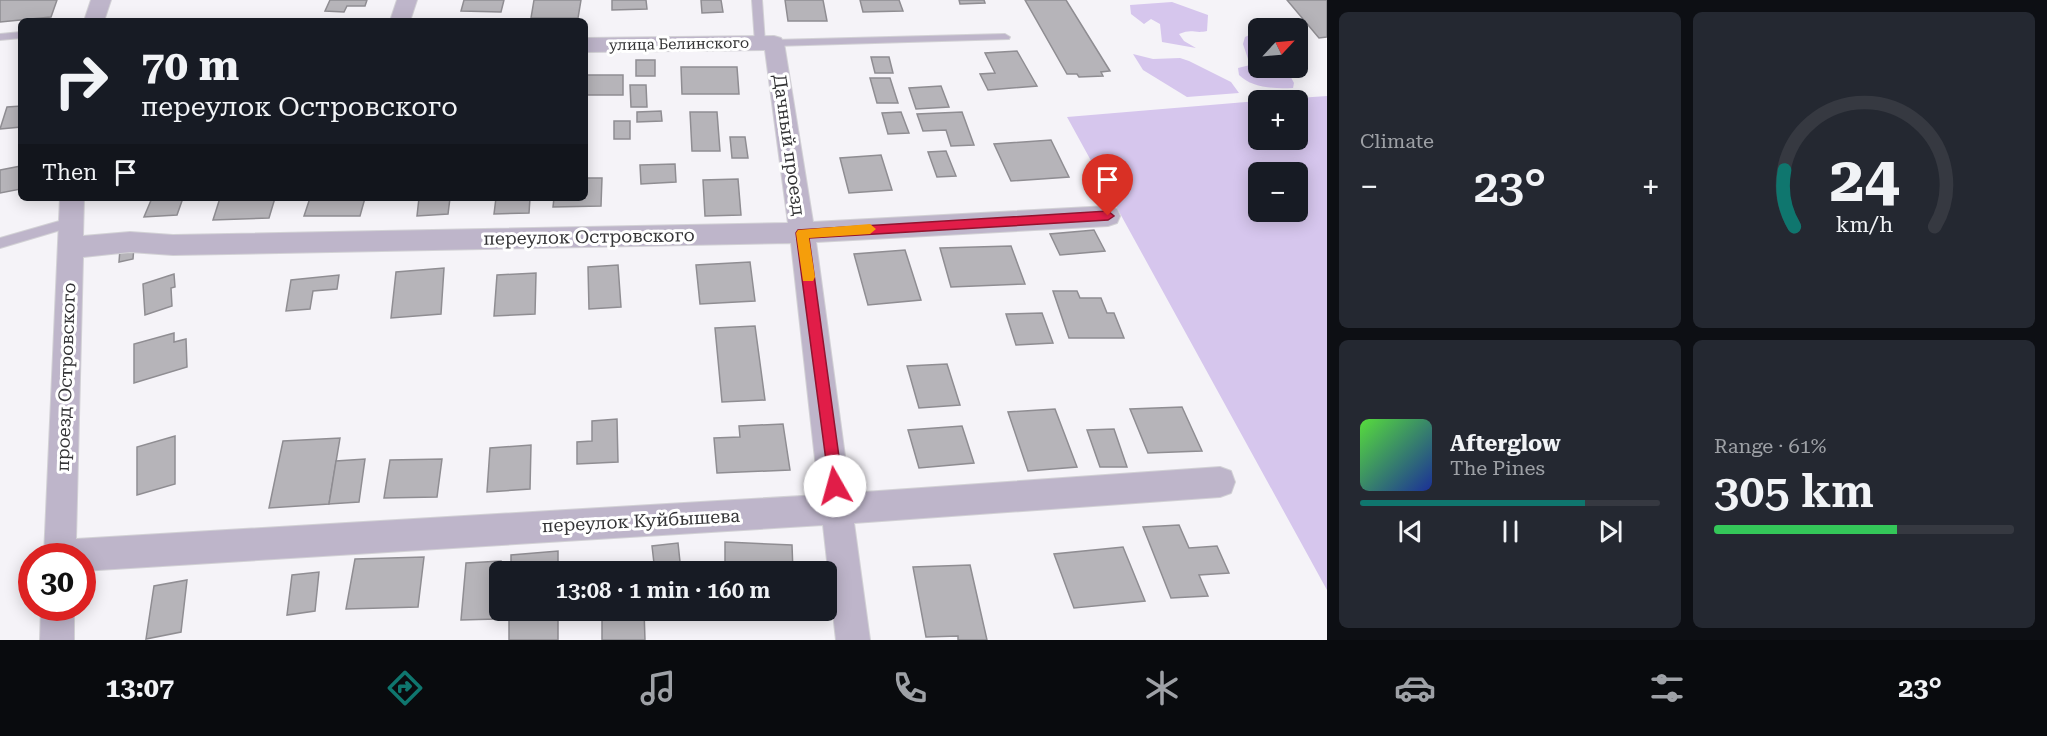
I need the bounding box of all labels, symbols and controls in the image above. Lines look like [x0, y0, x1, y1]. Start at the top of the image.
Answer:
north arrow [1248, 18, 1308, 78]
map controls [1248, 18, 1308, 222]
street label: улица Белинского [609, 34, 749, 54]
text: 70 m [141, 41, 239, 90]
icon: right [42, 42, 120, 120]
street label: Дачный проезд [769, 73, 810, 217]
button: + [1248, 90, 1308, 150]
text: переулок Островского [141, 91, 458, 123]
text: Climate [1360, 129, 1434, 153]
text: 24 [1829, 143, 1899, 216]
pin [1082, 154, 1133, 216]
icon: arrive [109, 156, 142, 189]
text: Then [42, 160, 97, 185]
text: 23° [1474, 160, 1546, 213]
button: − [1248, 162, 1308, 222]
icon: arrive [1091, 163, 1124, 196]
text: − [1360, 167, 1378, 206]
text: + [1642, 167, 1660, 206]
text: km/h [1835, 212, 1893, 237]
street label: переулок Островского [483, 224, 695, 249]
street label: проезд Островского [52, 282, 79, 472]
text: Afterglow [1450, 431, 1561, 456]
text: Range · 61% [1714, 434, 1826, 458]
position arrow [803, 454, 867, 518]
text: The Pines [1450, 456, 1545, 480]
text: 305 km [1714, 465, 1874, 518]
street label: переулок Куйбышева [541, 505, 741, 536]
icon: previous [1394, 515, 1427, 548]
icon: pause [1494, 515, 1527, 548]
icon: next [1594, 515, 1627, 548]
speed limit sign: 30 [18, 543, 96, 621]
text: 13:08 · 1 min · 160 m [556, 578, 770, 603]
icon: directions [384, 667, 426, 709]
icon: music [637, 667, 679, 709]
icon: phone [889, 667, 931, 709]
icon: climate [1141, 667, 1183, 709]
icon: car [1394, 667, 1436, 709]
icon: filters [1646, 667, 1688, 709]
text: 13:07 [105, 672, 174, 704]
text: 23° [1898, 672, 1942, 704]

